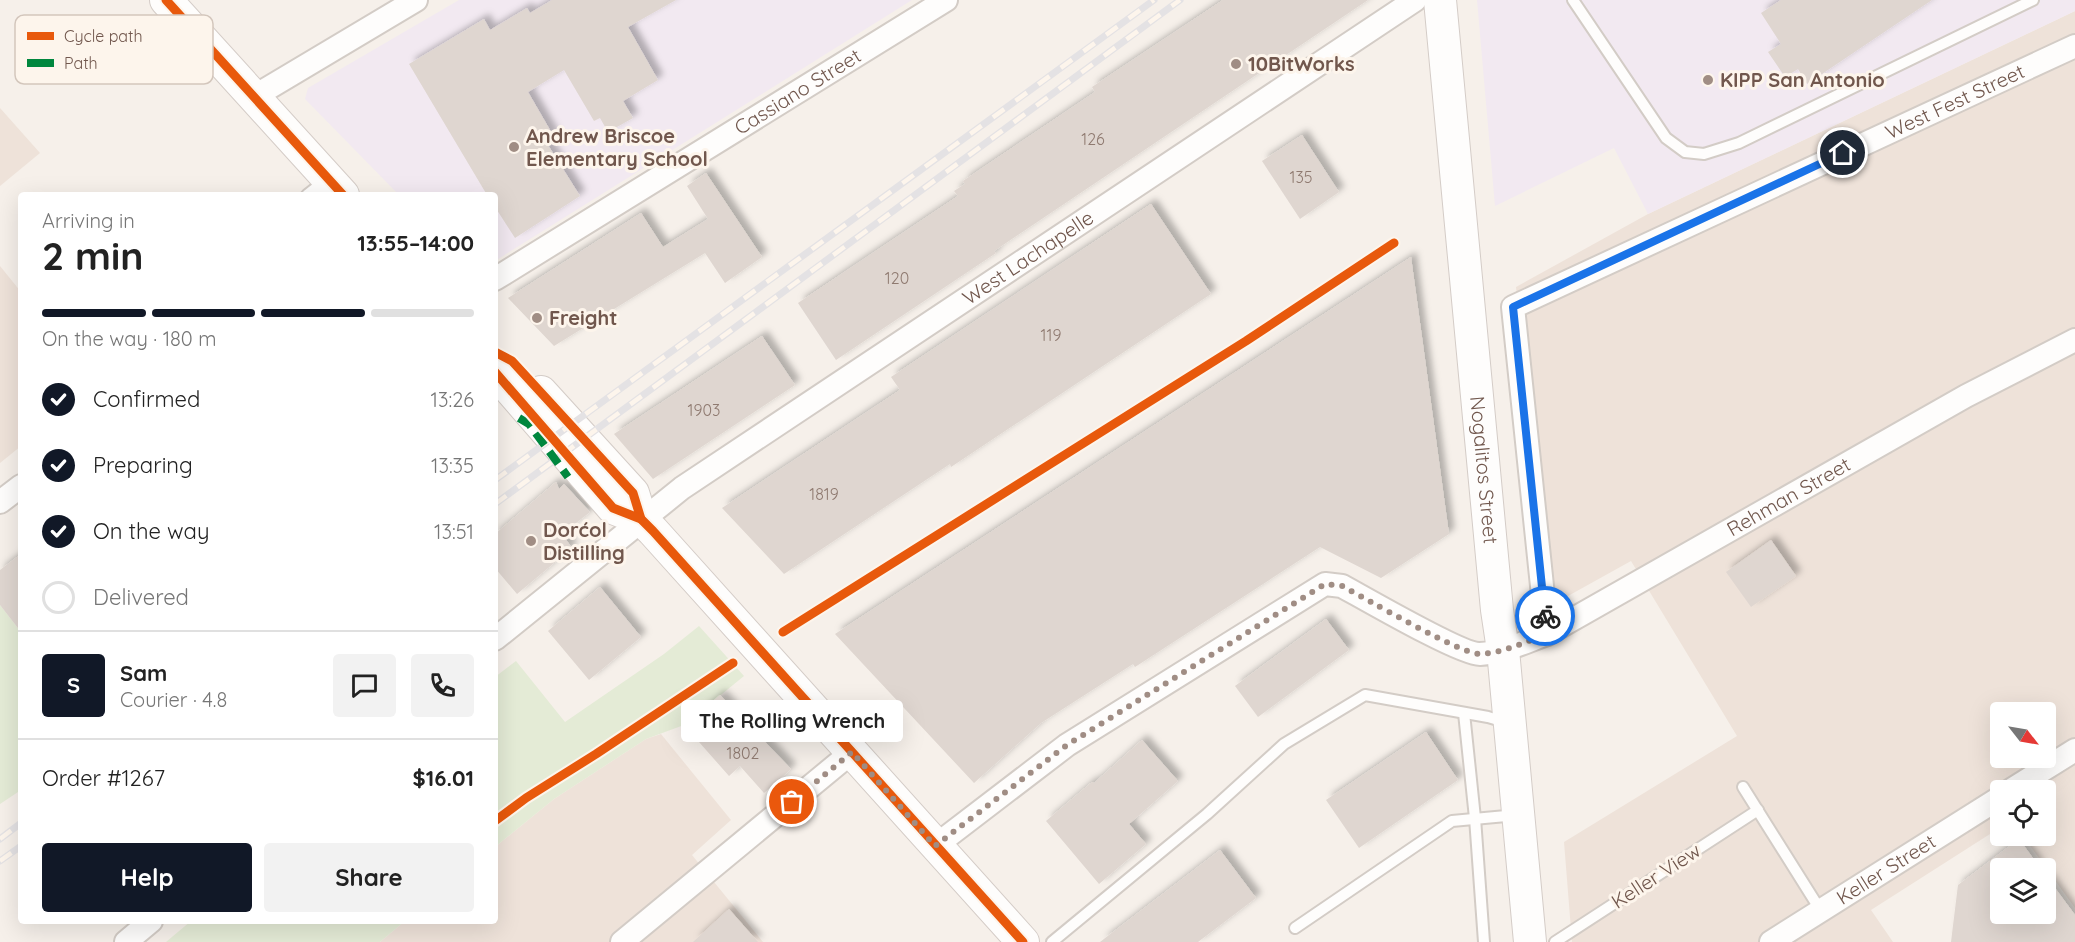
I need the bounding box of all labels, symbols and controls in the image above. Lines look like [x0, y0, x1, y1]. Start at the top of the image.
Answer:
legend [15, 15, 213, 84]
text: Cycle path [64, 26, 143, 46]
street label: Cassiano Street [730, 43, 866, 140]
place label: 10BitWorks [1248, 51, 1355, 76]
text: Path [64, 53, 98, 73]
marker: 10BitWorks [1229, 57, 1243, 71]
street label: West Fest Street [1881, 58, 2028, 144]
place label: KIPP San Antonio [1720, 67, 1885, 92]
marker: KIPP San Antonio [1701, 73, 1715, 87]
place label: Andrew Briscoe Elementary School [526, 123, 708, 171]
pin [1817, 127, 1868, 178]
house number: 126 [1081, 129, 1105, 149]
icon: home [1826, 136, 1859, 169]
marker: Andrew Briscoe Elementary School [507, 140, 521, 154]
house number: 135 [1289, 167, 1313, 187]
street label: West Lachapelle [957, 205, 1098, 310]
text: Arriving in [42, 208, 135, 233]
text: 13:55–14:00 [357, 229, 474, 257]
text: 2 min [42, 231, 144, 280]
house number: 120 [885, 268, 909, 288]
place label: Freight [549, 305, 617, 330]
marker: Freight [530, 311, 544, 325]
house number: 119 [1041, 325, 1061, 345]
text: On the way · 180 m [42, 326, 216, 351]
icon: check [42, 383, 75, 416]
text: Confirmed [93, 385, 200, 413]
text: 13:26 [431, 387, 474, 412]
street label: Nogalitos Street [1465, 395, 1504, 545]
house number: 1903 [688, 400, 720, 420]
icon: check [42, 449, 75, 482]
text: Preparing [93, 451, 193, 479]
street label: Rehman Street [1722, 451, 1855, 541]
text: 13:35 [431, 453, 474, 478]
house number: 1819 [809, 484, 839, 504]
icon: check [42, 515, 75, 548]
text: On the way [93, 517, 209, 545]
place label: Dorćol Distilling [543, 517, 625, 565]
text: 13:51 [434, 519, 474, 544]
marker: Dorćol Distilling [524, 534, 538, 548]
text: Delivered [93, 583, 189, 611]
courier [1515, 586, 1575, 646]
icon: bike [1529, 600, 1562, 633]
button: chat [333, 654, 396, 717]
button: phone [411, 654, 474, 717]
text: Sam [120, 659, 167, 687]
text: S [67, 671, 80, 699]
text: Courier · 4.8 [120, 687, 227, 712]
callout: The Rolling Wrench [681, 700, 903, 742]
north arrow [1990, 702, 2056, 768]
map controls [1990, 702, 2056, 924]
text: The Rolling Wrench [699, 708, 885, 733]
house number: 1802 [727, 743, 760, 763]
text: Order #1267 [42, 764, 165, 792]
text: $16.01 [413, 764, 474, 792]
pin [766, 776, 817, 827]
button: locate [1990, 780, 2056, 846]
icon: bag [775, 785, 808, 818]
street label: Keller Street [1831, 828, 1940, 910]
street label: Keller View [1606, 837, 1705, 914]
button: Help [42, 843, 252, 912]
button: Share [264, 843, 474, 912]
button: layers [1990, 858, 2056, 924]

